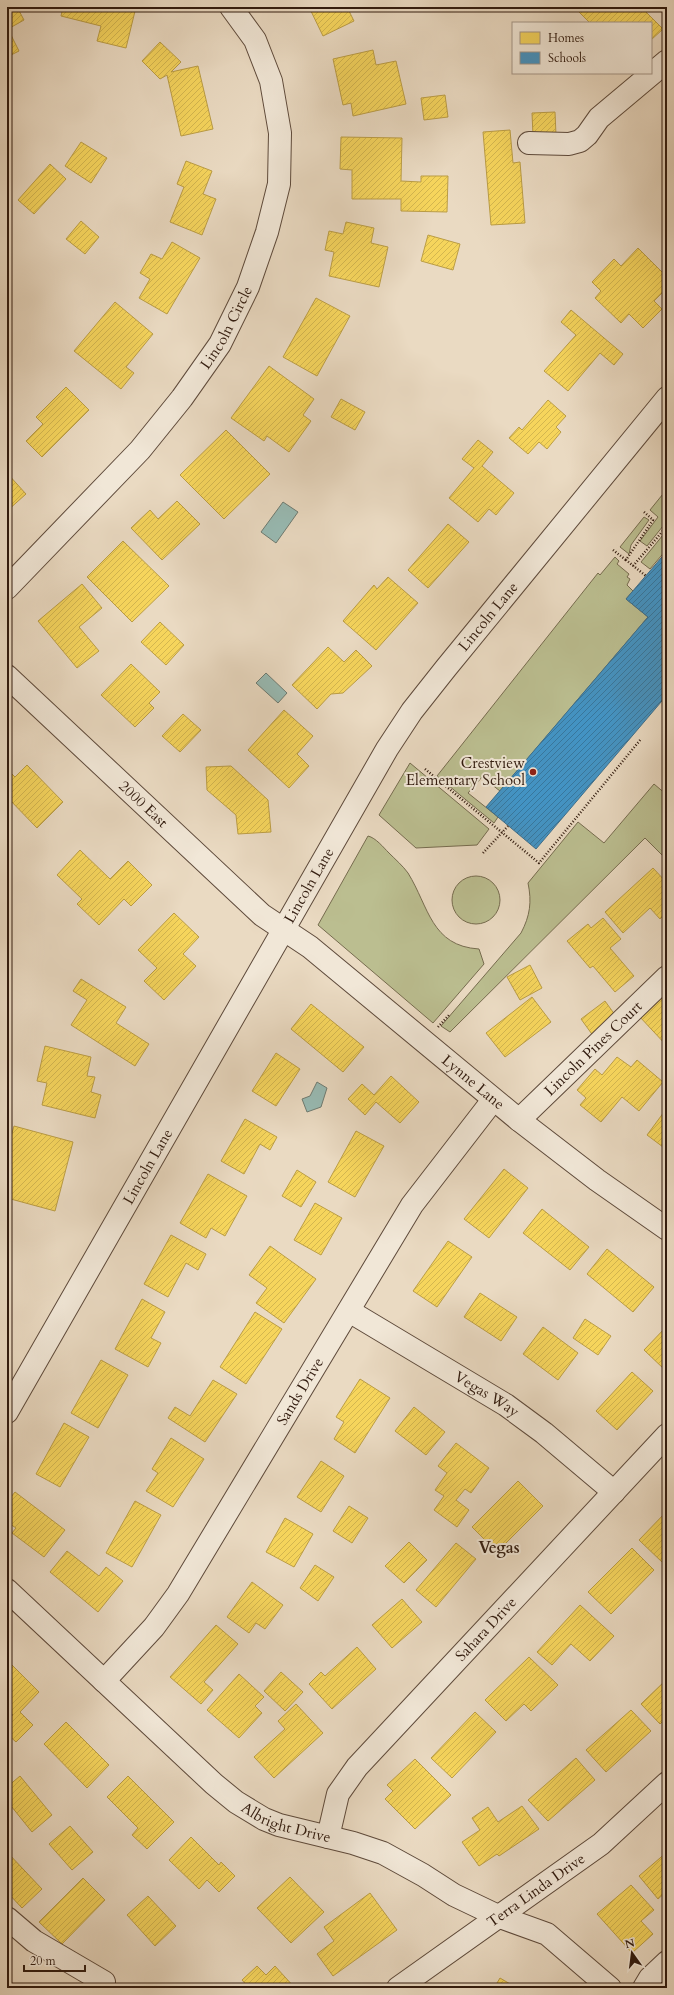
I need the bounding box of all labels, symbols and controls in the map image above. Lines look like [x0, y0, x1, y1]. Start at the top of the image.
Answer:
legend [512, 22, 652, 74]
text: Homes [548, 30, 584, 46]
text: Schools [548, 50, 586, 66]
street label: Lincoln Circle [195, 283, 257, 373]
street label: Lincoln Lane [454, 578, 523, 655]
place label: Crestview Elementary School [406, 753, 525, 790]
marker: Crestview Elementary School [528, 767, 538, 777]
street label: 2000 East [115, 776, 172, 832]
street label: Lincoln Lane [279, 844, 339, 927]
street label: Lincoln Pines Court [540, 996, 646, 1100]
street label: Lynne Lane [438, 1050, 509, 1114]
street label: Lincoln Lane [118, 1125, 177, 1208]
street label: Sands Drive [272, 1353, 328, 1429]
street label: Vegas Way [451, 1366, 524, 1422]
district label: Vegas [478, 1537, 520, 1559]
street label: Sahara Drive [451, 1592, 521, 1665]
street label: Albright Drive [238, 1798, 333, 1847]
street label: Terra Linda Drive [483, 1848, 589, 1932]
north arrow [612, 1933, 652, 1973]
text: N [623, 1935, 637, 1952]
scale bar [24, 1947, 85, 1973]
text: 20 m [30, 1953, 57, 1969]

